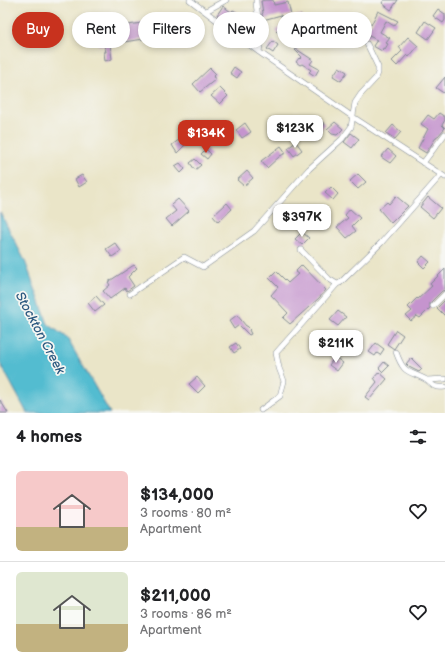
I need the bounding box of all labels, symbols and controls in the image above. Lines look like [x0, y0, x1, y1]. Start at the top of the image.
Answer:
chip: Buy [12, 12, 64, 48]
chip: Rent [72, 12, 130, 48]
chip: Filters [138, 12, 205, 48]
chip: New [213, 12, 269, 48]
chip: Apartment [277, 12, 372, 48]
pin: $123K [267, 115, 323, 149]
pin: $134K [178, 120, 234, 154]
text: $123K [276, 120, 314, 136]
text: $134K [187, 125, 225, 141]
pin: $397K [274, 204, 330, 238]
text: $397K [282, 209, 322, 225]
water label: Stockton Creek [12, 289, 69, 377]
pin: $211K [308, 330, 364, 364]
text: $211K [318, 335, 354, 351]
icon: filters [407, 426, 429, 448]
text: 4 homes [16, 427, 82, 447]
text: $134,000 [140, 485, 214, 505]
icon: home [48, 487, 96, 535]
icon: heart [407, 500, 429, 522]
text: 3 rooms · 80 m² [140, 505, 231, 521]
text: Apartment [140, 521, 201, 537]
text: $211,000 [140, 586, 211, 606]
icon: home [48, 588, 96, 636]
icon: heart [407, 601, 429, 623]
text: 3 rooms · 86 m² [140, 606, 232, 622]
text: Apartment [140, 622, 201, 638]

